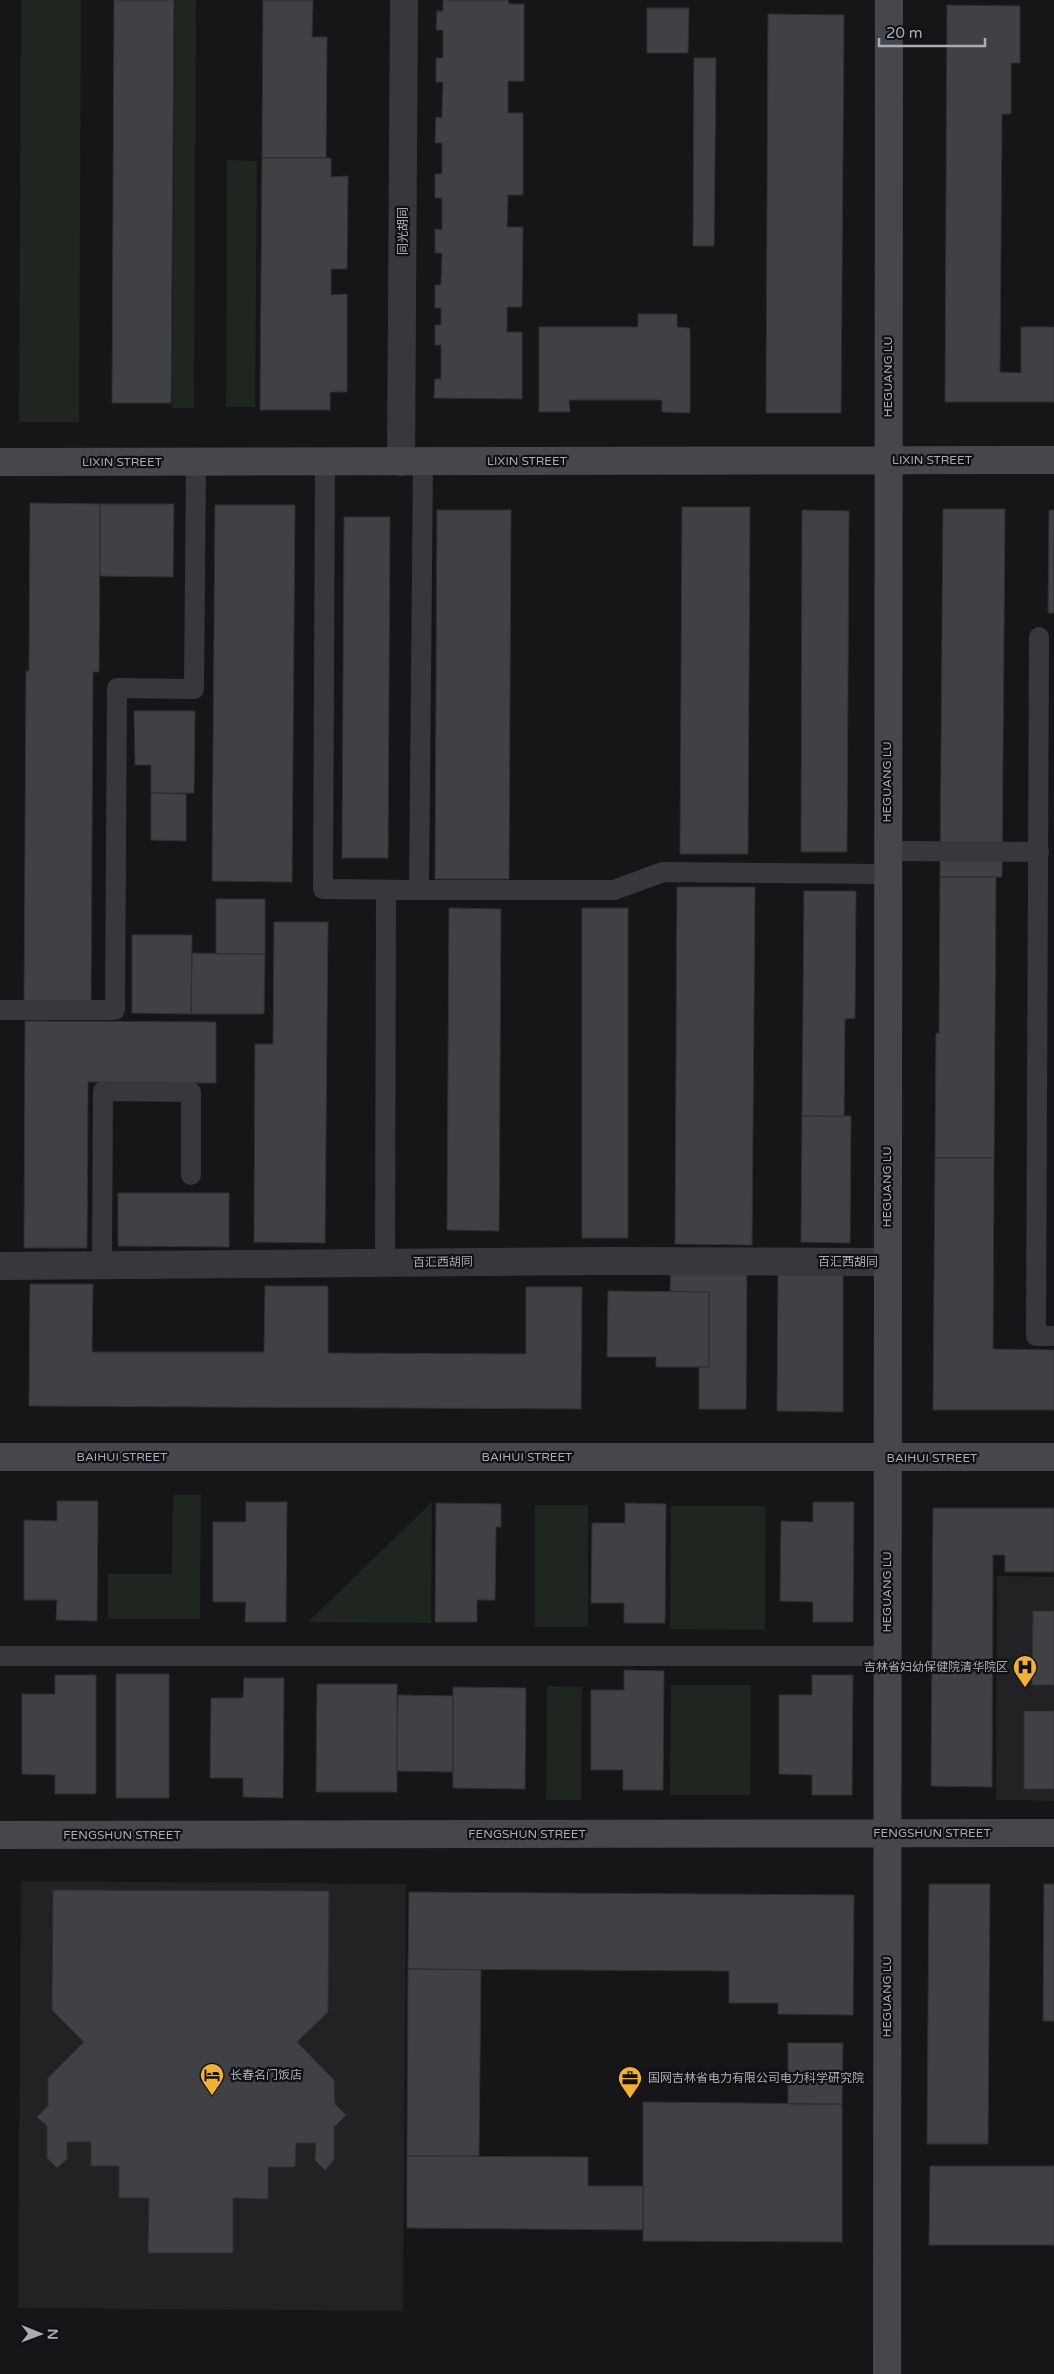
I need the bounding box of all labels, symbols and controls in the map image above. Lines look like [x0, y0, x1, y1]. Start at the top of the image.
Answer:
scale bar [879, 15, 985, 47]
text: 20 m [886, 24, 923, 42]
street label: 同光胡同 [396, 207, 410, 255]
street label: HEGUANG LU [881, 336, 895, 418]
street label: LIXIN STREET [892, 453, 973, 467]
street label: LIXIN STREET [487, 454, 568, 468]
street label: LIXIN STREET [82, 455, 163, 469]
street label: HEGUANG LU [880, 741, 894, 823]
street label: HEGUANG LU [880, 1146, 894, 1228]
street label: 百汇西胡同 [413, 1254, 473, 1270]
street label: 百汇西胡同 [818, 1255, 878, 1269]
street label: BAIHUI STREET [77, 1450, 168, 1464]
street label: BAIHUI STREET [482, 1450, 573, 1464]
street label: BAIHUI STREET [887, 1451, 978, 1465]
street label: HEGUANG LU [880, 1551, 894, 1633]
hospital icon: 吉林省妇幼保健院清华院区 [1012, 1654, 1038, 1688]
place label: 吉林省妇幼保健院清华院区 [864, 1660, 1008, 1674]
street label: FENGSHUN STREET [873, 1826, 991, 1840]
street label: FENGSHUN STREET [468, 1827, 586, 1841]
street label: FENGSHUN STREET [63, 1828, 181, 1842]
street label: HEGUANG LU [880, 1956, 894, 2038]
hotel icon: 长春名门饭店 [199, 2062, 225, 2096]
office icon: 国网吉林省电力有限公司电力科学研究院 [617, 2065, 643, 2099]
place label: 长春名门饭店 [230, 2068, 302, 2082]
place label: 国网吉林省电力有限公司电力科学研究院 [648, 2071, 864, 2085]
north arrow [15, 2309, 65, 2359]
text: N [44, 2328, 61, 2340]

